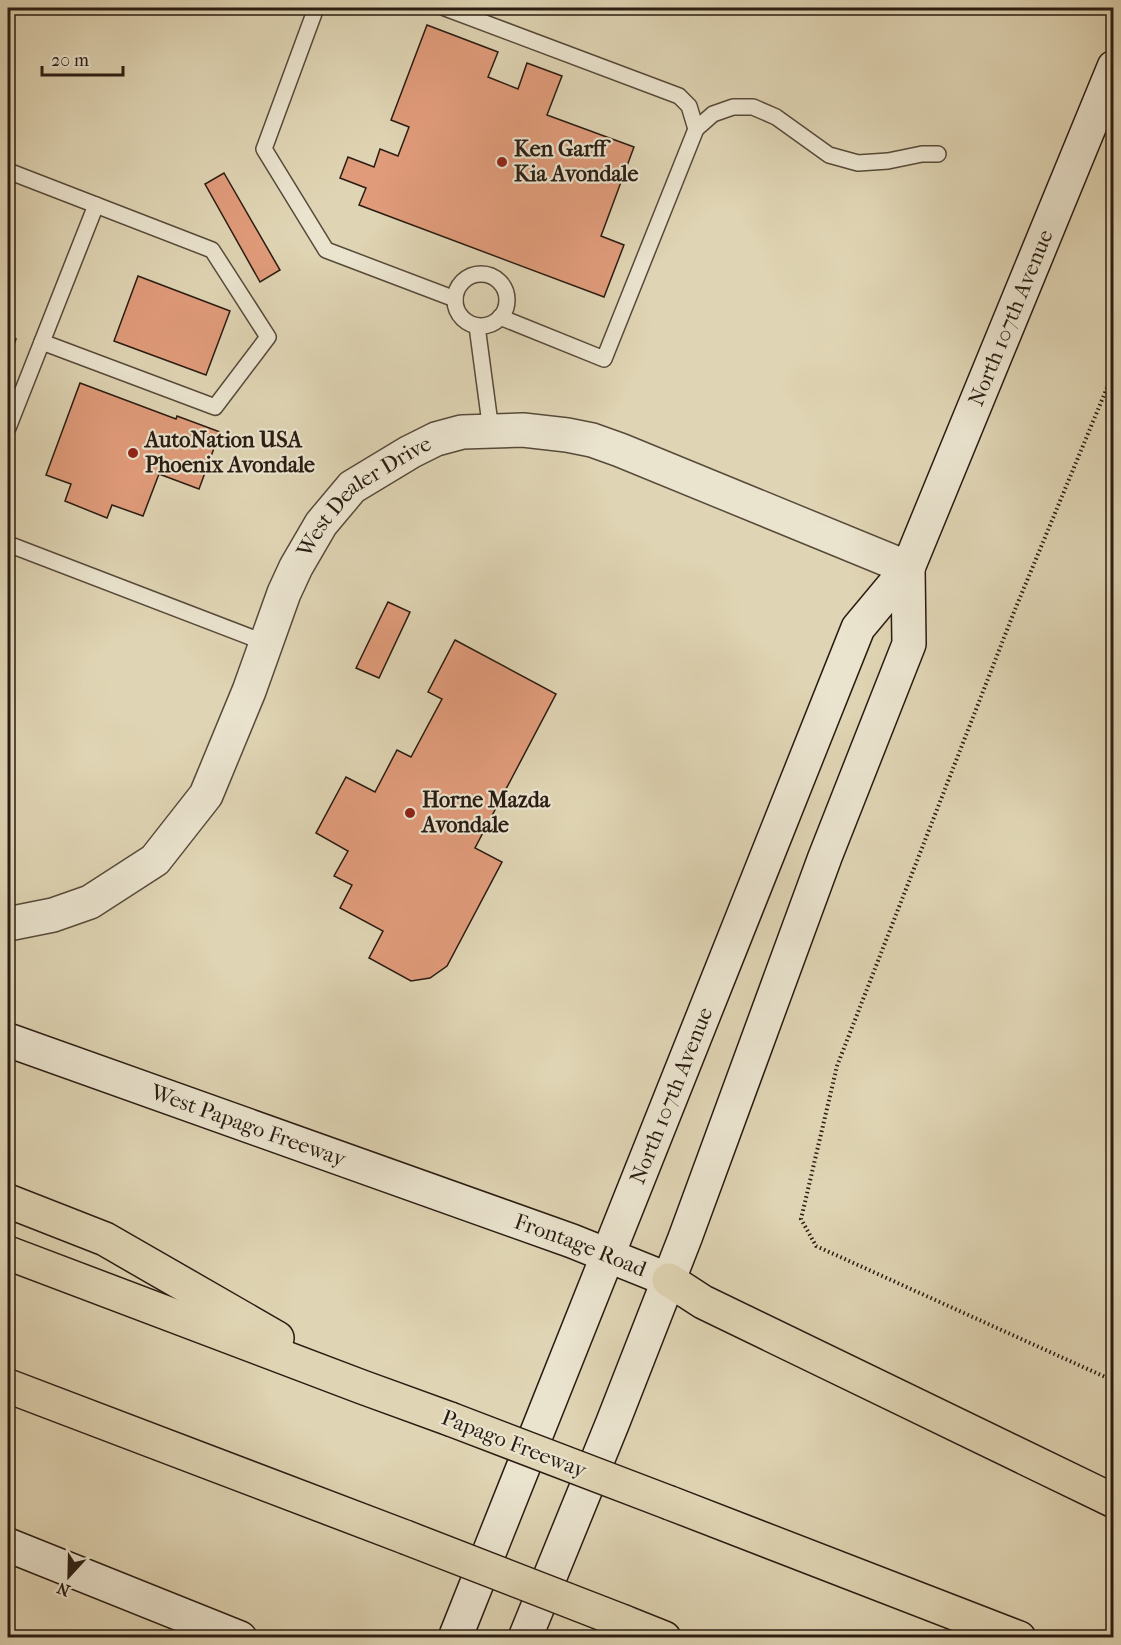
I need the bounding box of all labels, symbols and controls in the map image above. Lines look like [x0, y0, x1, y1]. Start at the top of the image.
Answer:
scale bar [42, 39, 123, 77]
text: 20 m [51, 50, 89, 71]
place label: Ken Garff Kia Avondale [514, 136, 638, 187]
marker: Ken Garff Kia Avondale [495, 155, 509, 169]
street label: North 107th Avenue [963, 226, 1059, 410]
place label: AutoNation USA Phoenix Avondale [143, 427, 315, 478]
street label: West Dealer Drive [291, 430, 436, 563]
marker: AutoNation USA Phoenix Avondale [126, 446, 140, 460]
place label: Horne Mazda Avondale [420, 787, 551, 838]
marker: Horne Mazda Avondale [403, 806, 417, 820]
street label: North 107th Avenue [624, 1003, 718, 1188]
street label: West Papago Freeway [146, 1079, 350, 1173]
street label: Frontage Road [511, 1209, 651, 1283]
street label: Papago Freeway [438, 1404, 591, 1484]
north arrow [39, 1546, 99, 1606]
text: N [54, 1578, 73, 1601]

